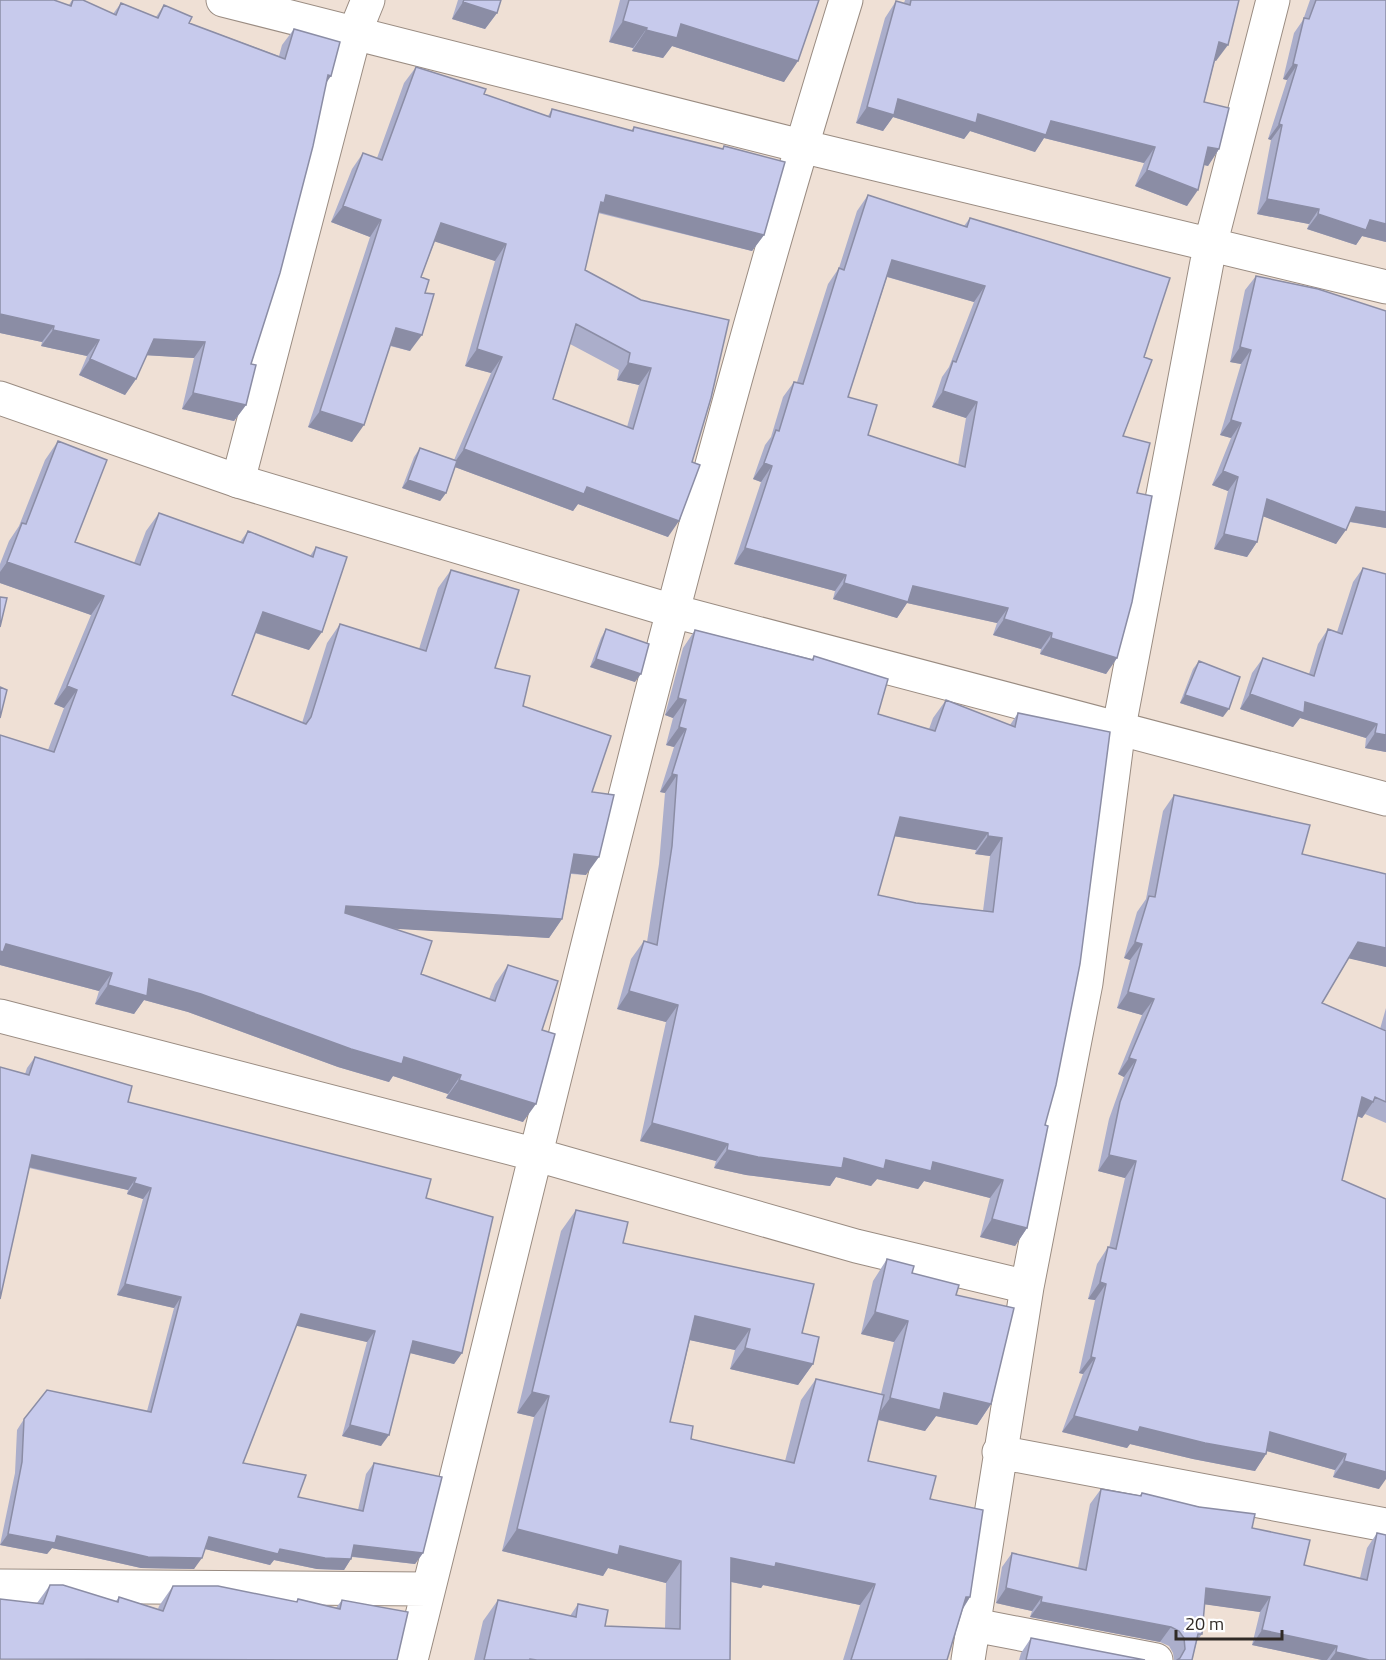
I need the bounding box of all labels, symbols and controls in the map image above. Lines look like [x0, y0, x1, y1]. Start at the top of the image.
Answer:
scale bar [1176, 1603, 1282, 1641]
text: 20 m [1185, 1610, 1224, 1637]

